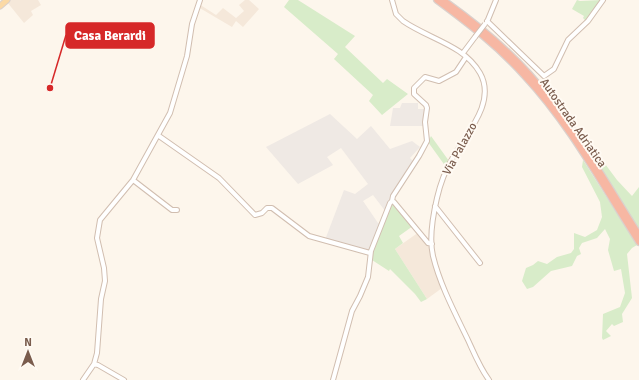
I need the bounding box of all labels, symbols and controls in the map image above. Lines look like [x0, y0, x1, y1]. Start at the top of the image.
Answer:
callout: Casa Berardi [66, 23, 154, 48]
text: Casa Berardi [74, 28, 146, 44]
street label: Autostrada Adriatica [537, 75, 609, 171]
street label: Via Palazzo [439, 120, 481, 178]
north arrow [8, 332, 48, 372]
text: N [24, 336, 32, 349]

